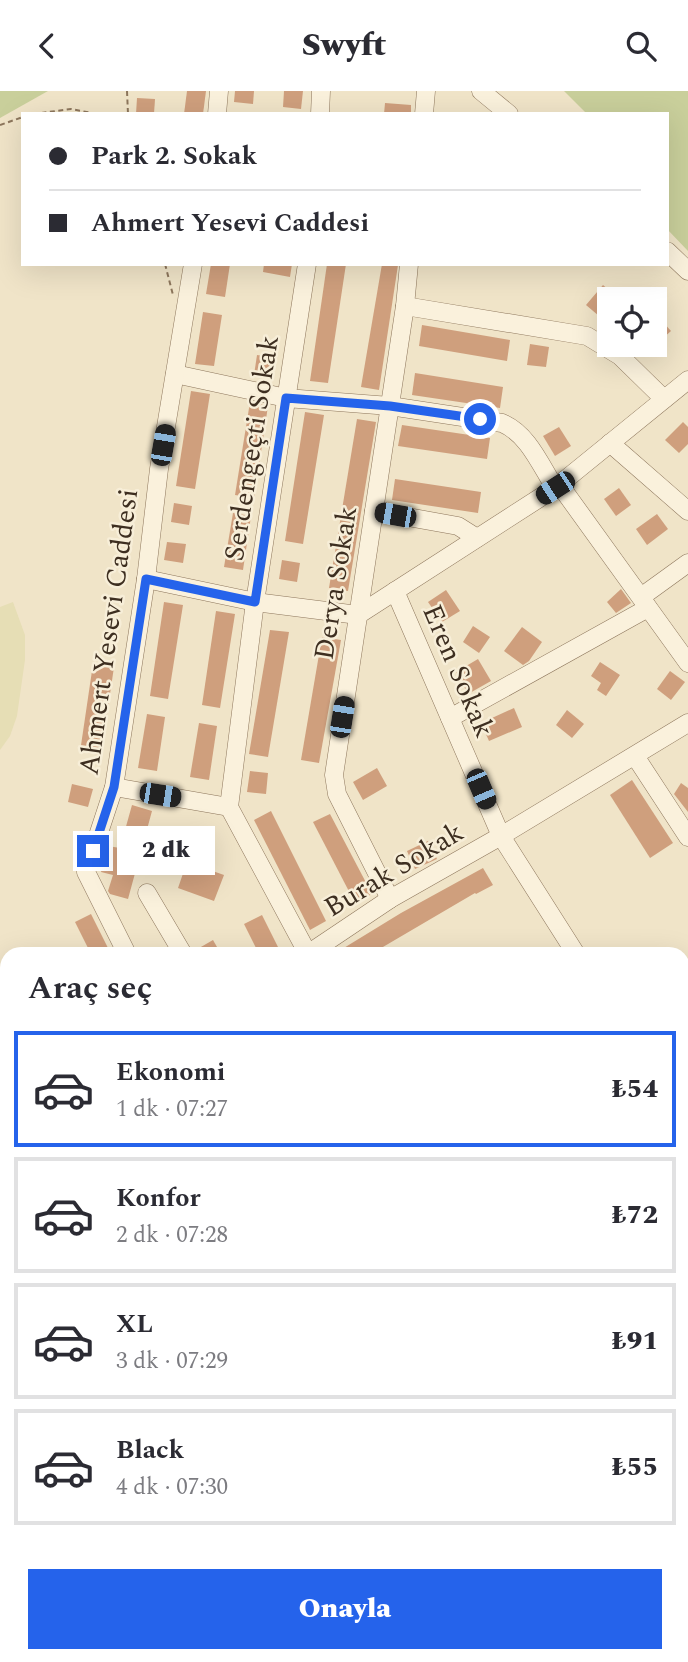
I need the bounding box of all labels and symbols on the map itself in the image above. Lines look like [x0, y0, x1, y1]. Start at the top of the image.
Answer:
street label: Serdengeçti Sokak [213, 332, 291, 564]
route start [464, 403, 496, 435]
car [150, 422, 177, 468]
car [532, 468, 579, 508]
street label: Ahmert Yesevi Caddesi [68, 486, 150, 778]
car [373, 501, 418, 529]
street label: Derya Sokak [303, 503, 369, 663]
street label: Eren Sokak [411, 598, 505, 744]
car [329, 695, 356, 739]
car [464, 766, 499, 812]
car [138, 781, 183, 809]
street label: Burak Sokak [316, 811, 472, 929]
callout: 2 dk [118, 827, 216, 875]
route end [77, 835, 109, 867]

